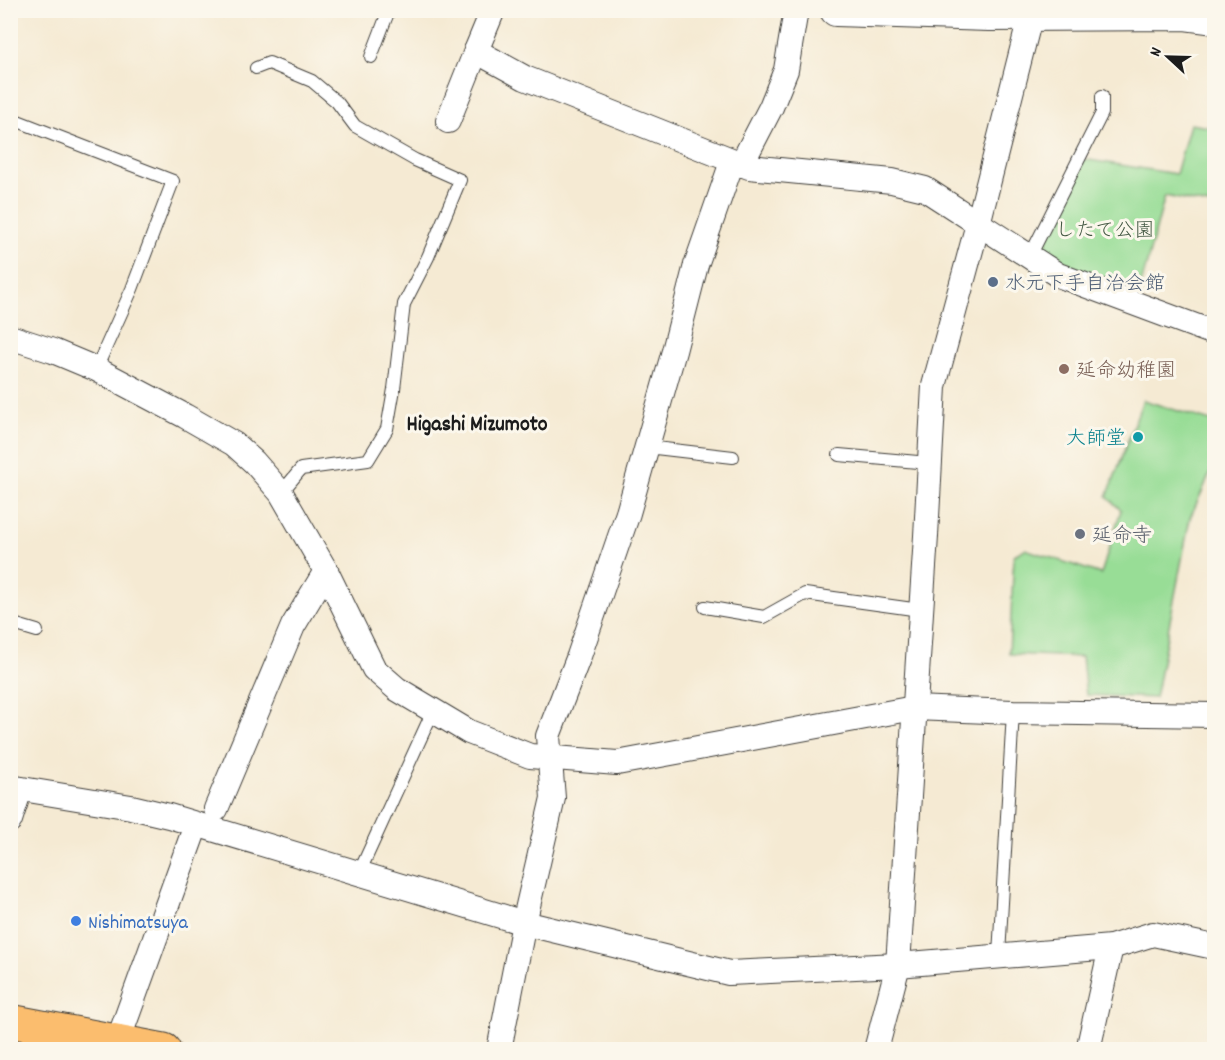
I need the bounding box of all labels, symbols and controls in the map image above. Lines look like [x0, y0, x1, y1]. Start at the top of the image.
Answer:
north arrow [1138, 27, 1198, 87]
text: N [1144, 44, 1169, 60]
park label: したて公園 [1055, 218, 1155, 246]
place label: 水元下手自治会館 [1005, 271, 1165, 299]
marker: 水元下手自治会館 [986, 275, 1000, 289]
place label: 延命幼稚園 [1076, 358, 1176, 386]
marker: 延命幼稚園 [1057, 362, 1071, 376]
district label: Higashi Mizumoto [406, 410, 548, 441]
place label: 大師堂 [1066, 426, 1126, 454]
marker: 大師堂 [1131, 430, 1145, 444]
place label: 延命寺 [1092, 523, 1152, 551]
marker: 延命寺 [1073, 527, 1087, 541]
place label: Nishimatsuya [88, 910, 188, 938]
marker: Nishimatsuya [69, 914, 83, 928]

